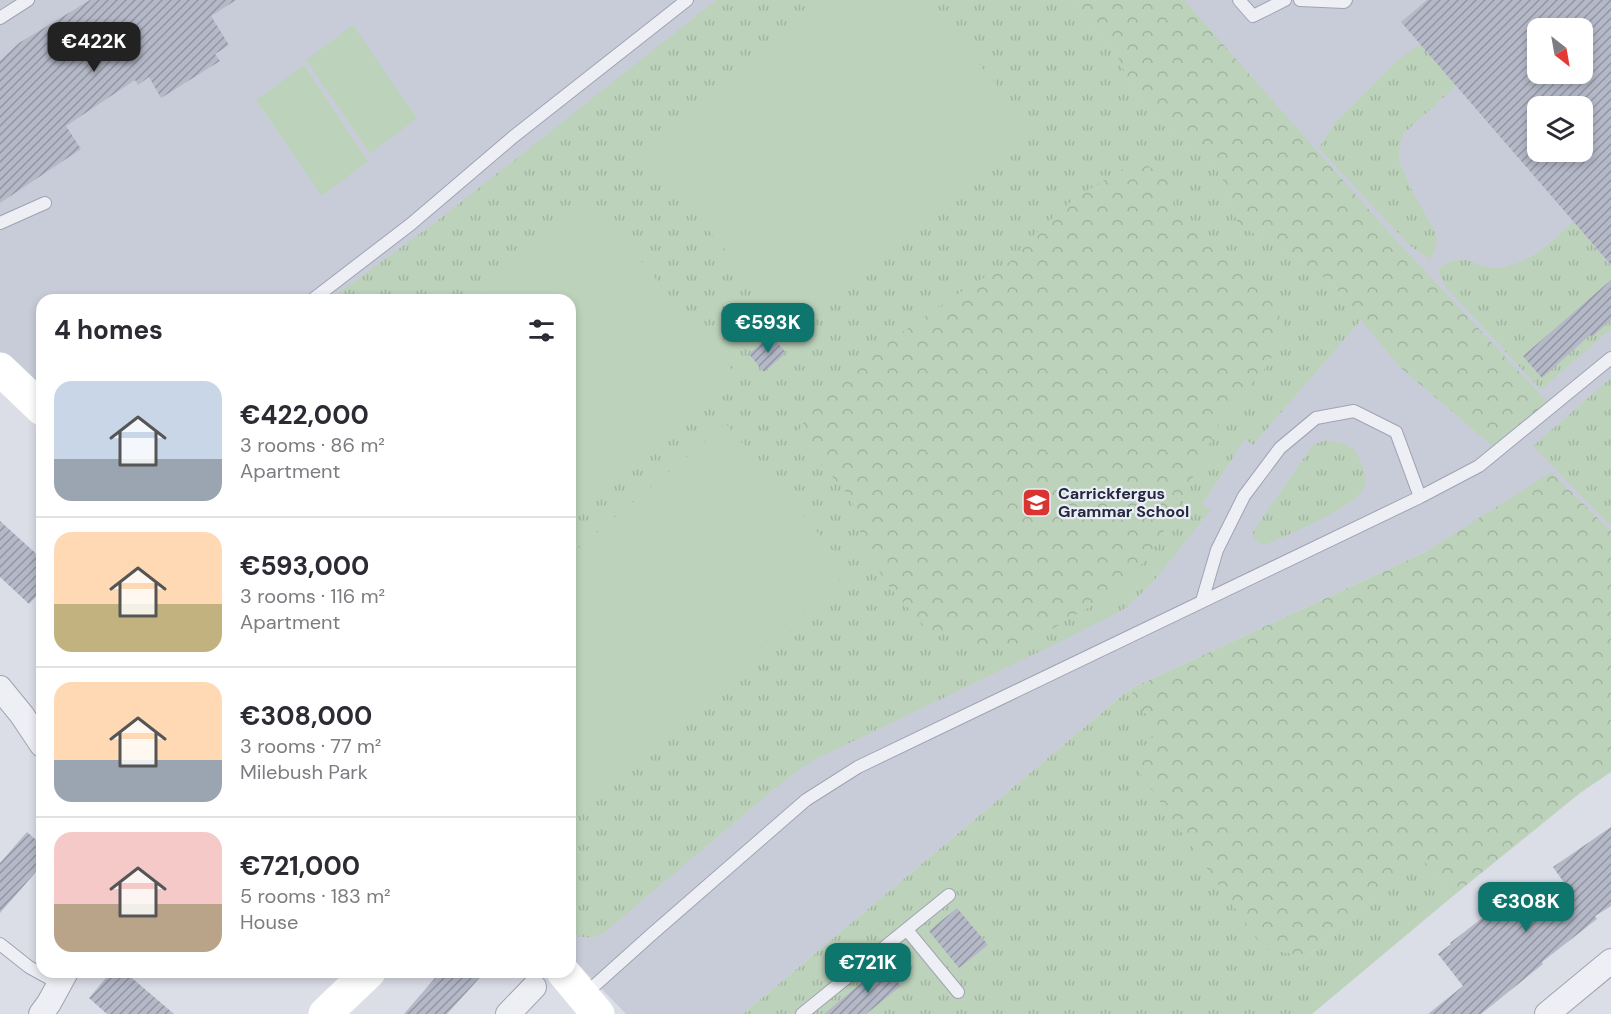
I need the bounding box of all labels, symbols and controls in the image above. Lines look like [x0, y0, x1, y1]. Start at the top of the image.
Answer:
north arrow [1527, 18, 1593, 84]
map controls [1527, 18, 1593, 162]
pin: €422K [52, 22, 136, 73]
text: €422K [62, 28, 126, 54]
button: layers [1527, 96, 1593, 162]
pin: €593K [726, 303, 810, 354]
text: €593K [735, 309, 801, 335]
text: 4 homes [54, 313, 163, 347]
icon: filters [525, 314, 558, 347]
text: €422,000 [240, 398, 369, 432]
icon: home [102, 405, 174, 477]
text: 3 rooms · 86 m² [240, 432, 385, 458]
text: Apartment [240, 458, 340, 484]
place label: Carrickfergus Grammar School [1058, 483, 1189, 522]
school or university icon: Carrickfergus Grammar School [1021, 486, 1053, 518]
text: €593,000 [240, 549, 369, 583]
icon: home [102, 556, 174, 628]
text: 3 rooms · 116 m² [240, 583, 385, 609]
text: Apartment [240, 609, 340, 635]
text: €308,000 [240, 699, 372, 733]
icon: home [102, 706, 174, 778]
text: 3 rooms · 77 m² [240, 733, 381, 759]
text: Milebush Park [240, 759, 368, 785]
text: €721,000 [240, 849, 360, 883]
icon: home [102, 856, 174, 928]
pin: €308K [1484, 882, 1568, 933]
text: 5 rooms · 183 m² [240, 883, 391, 909]
text: €308K [1492, 888, 1560, 914]
text: House [240, 909, 298, 935]
pin: €721K [826, 943, 910, 994]
text: €721K [839, 949, 897, 975]

